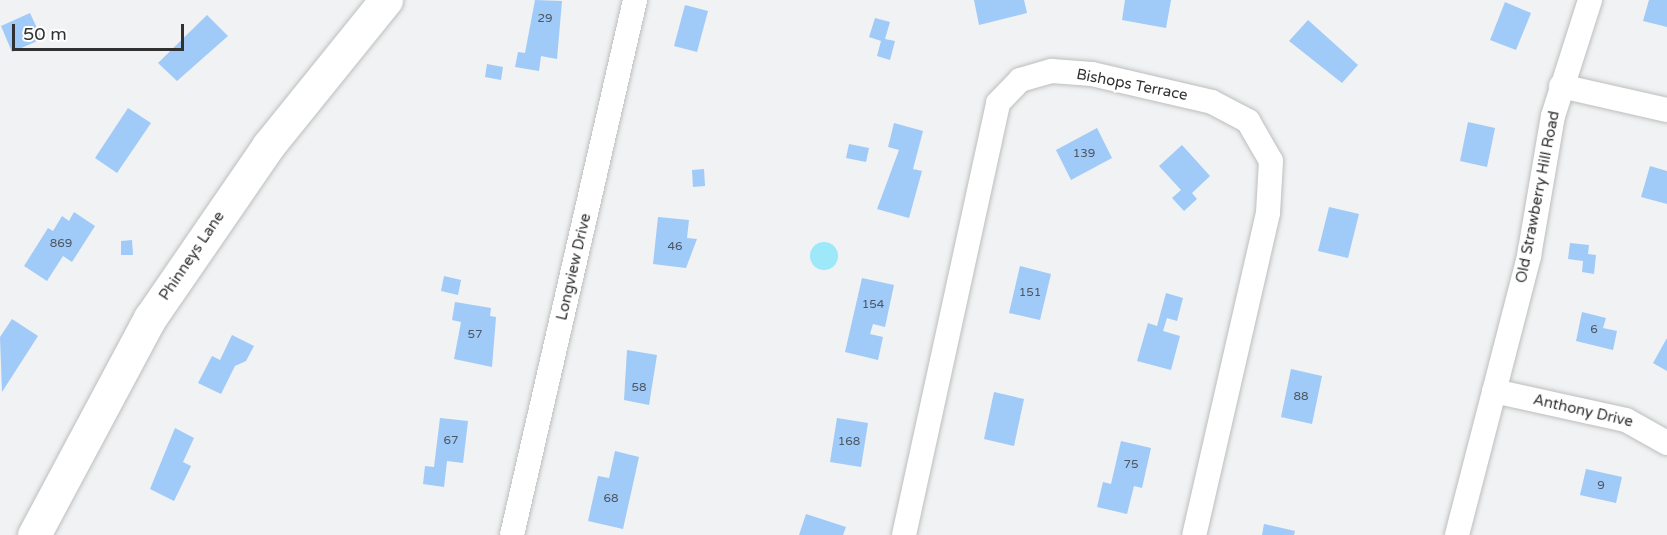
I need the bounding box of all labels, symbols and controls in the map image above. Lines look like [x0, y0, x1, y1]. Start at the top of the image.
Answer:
scale bar [15, 12, 188, 50]
house number: 29 [537, 12, 553, 26]
text: 50 m [23, 23, 67, 45]
street label: Bishops Terrace [1075, 65, 1189, 105]
street label: Old Strawberry Hill Road [1512, 109, 1564, 285]
house number: 139 [1073, 147, 1095, 161]
street label: Phinneys Lane [156, 208, 228, 304]
street label: Longview Drive [553, 212, 595, 322]
house number: 869 [50, 237, 72, 251]
house number: 46 [667, 240, 683, 254]
house number: 151 [1019, 286, 1041, 300]
house number: 154 [862, 298, 884, 312]
house number: 6 [1590, 323, 1598, 337]
house number: 57 [467, 328, 483, 342]
house number: 58 [631, 381, 647, 395]
house number: 88 [1293, 390, 1309, 404]
street label: Anthony Drive [1531, 391, 1635, 431]
house number: 67 [443, 434, 459, 448]
house number: 168 [838, 435, 860, 449]
house number: 75 [1123, 458, 1139, 472]
house number: 9 [1597, 479, 1605, 493]
house number: 68 [603, 492, 619, 506]

